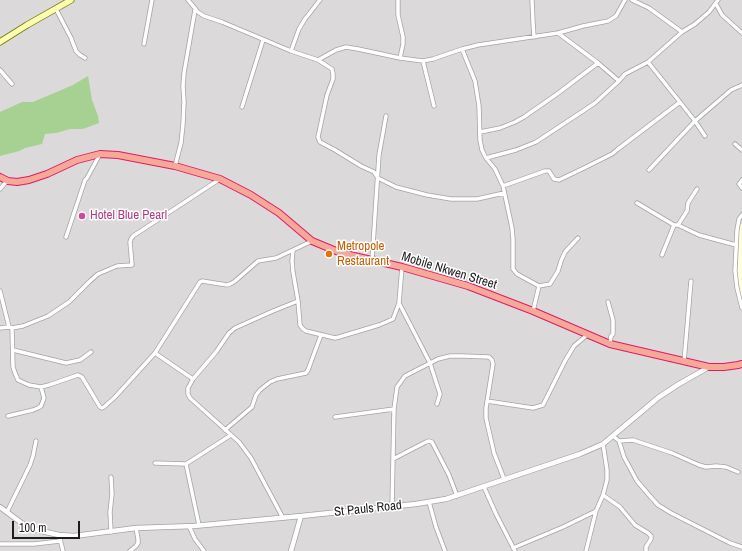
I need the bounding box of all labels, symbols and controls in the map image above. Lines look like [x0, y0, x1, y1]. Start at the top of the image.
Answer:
place label: Hotel Blue Pearl [90, 208, 167, 224]
marker: Hotel Blue Pearl [77, 211, 87, 221]
place label: Metropole Restaurant [337, 239, 389, 270]
marker: Metropole Restaurant [324, 249, 334, 259]
street label: Mobile Nkwen Street [399, 249, 499, 293]
street label: St Pauls Road [333, 498, 403, 520]
scale bar [14, 513, 82, 539]
text: 100 m [19, 520, 46, 536]

